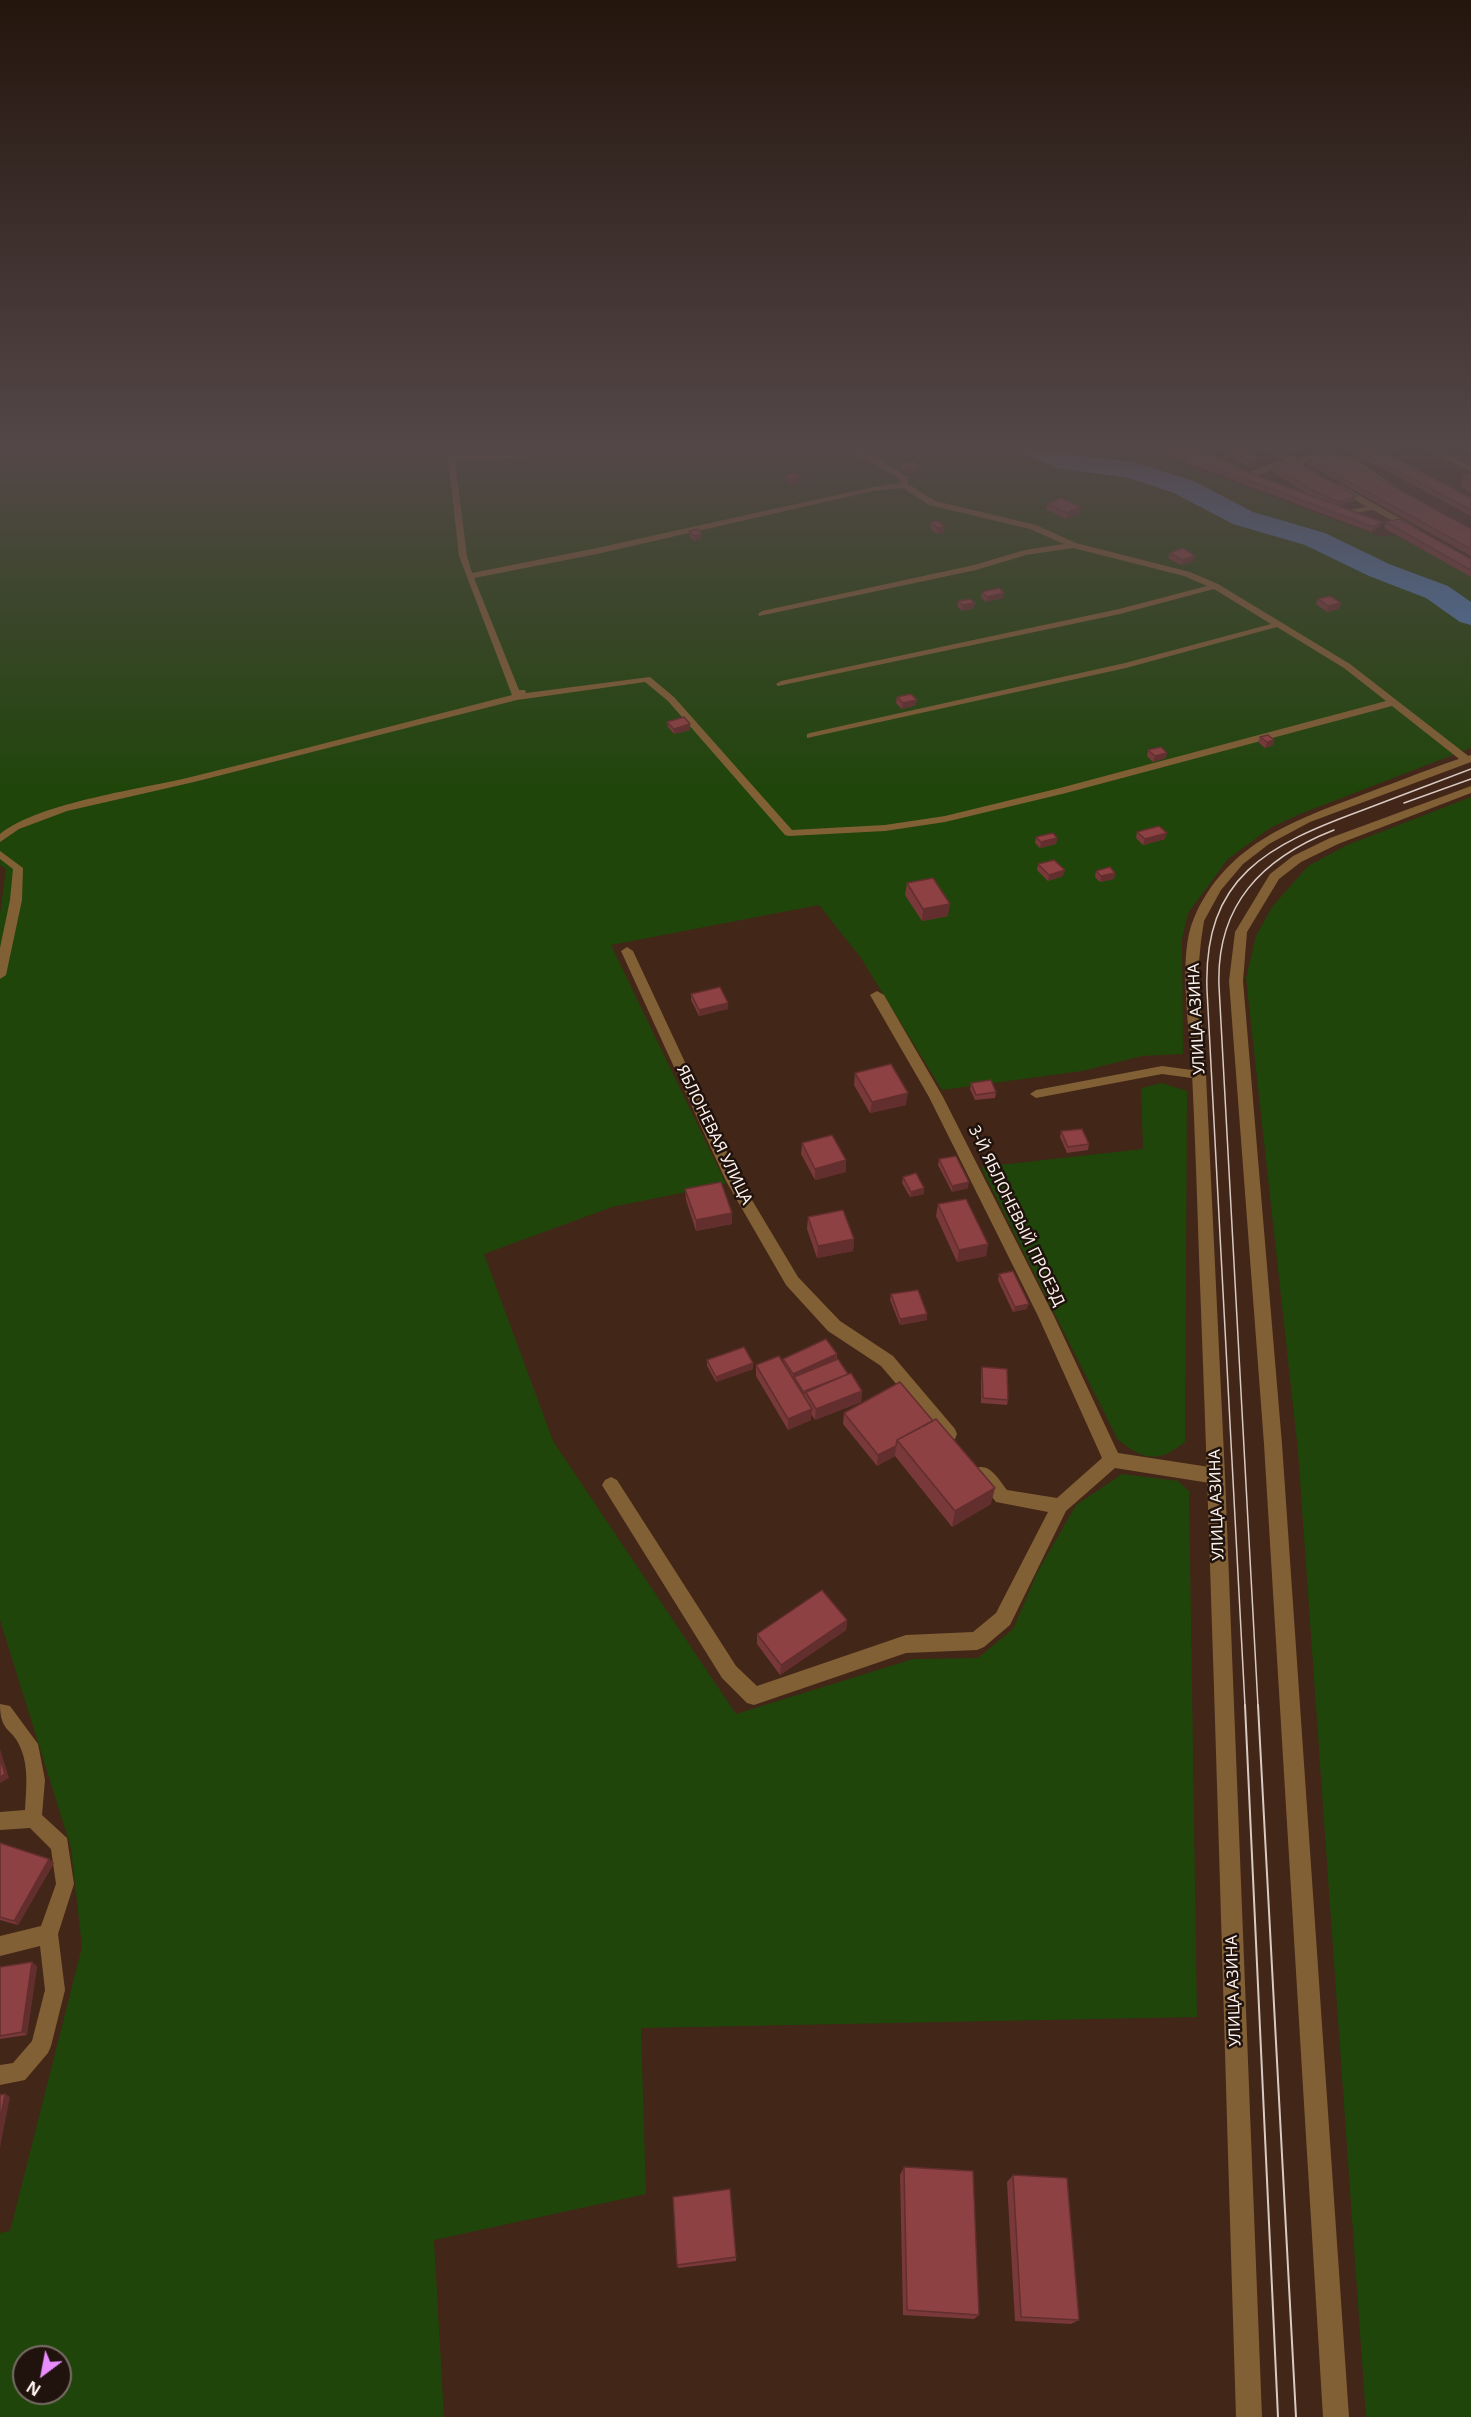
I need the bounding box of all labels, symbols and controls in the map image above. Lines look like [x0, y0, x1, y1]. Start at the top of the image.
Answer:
street label: УЛИЦА АЗИНА [1184, 963, 1210, 1075]
street label: ЯБЛОНЕВАЯ УЛИЦА [672, 1062, 756, 1208]
street label: 3-Й ЯБЛОНЕВЫЙ ПРОЕЗД [964, 1123, 1068, 1309]
street label: УЛИЦА АЗИНА [1205, 1449, 1229, 1561]
street label: УЛИЦА АЗИНА [1222, 1935, 1246, 2047]
north arrow [12, 2345, 72, 2405]
text: N [22, 2376, 45, 2401]

